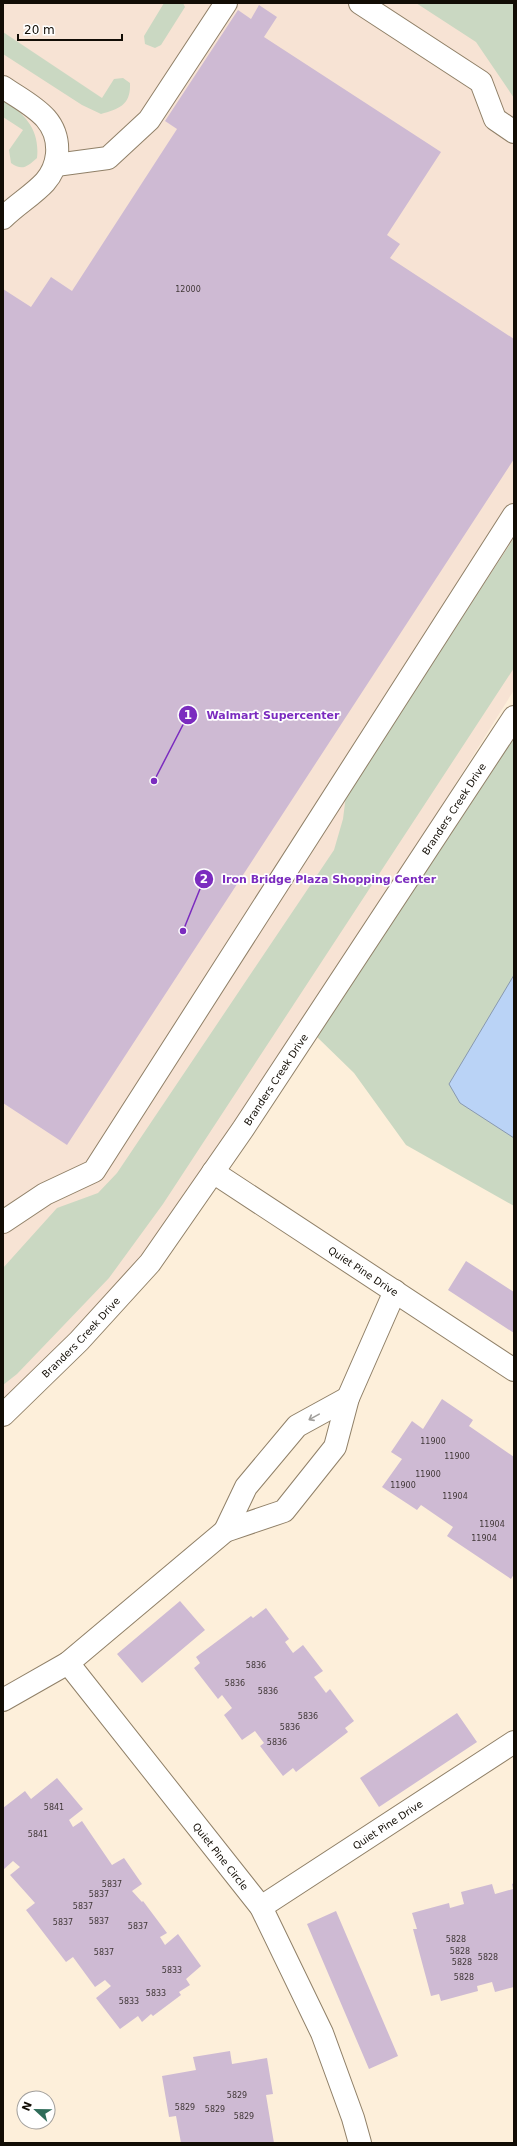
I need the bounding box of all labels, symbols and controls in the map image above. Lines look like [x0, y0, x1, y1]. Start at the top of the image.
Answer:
scale bar [18, 16, 122, 42]
text: 20 m [24, 23, 55, 37]
house number: 12000 [175, 285, 201, 294]
callout: Walmart Supercenter [178, 704, 347, 727]
text: 1 [184, 708, 192, 722]
text: Walmart Supercenter [207, 709, 340, 722]
street label: Branders Creek Drive [420, 761, 488, 857]
callout: Iron Bridge Plaza Shopping Center [194, 867, 444, 890]
text: 2 [200, 872, 208, 886]
text: Iron Bridge Plaza Shopping Center [222, 873, 437, 886]
street label: Branders Creek Drive [242, 1032, 310, 1127]
street label: Quiet Pine Drive [326, 1244, 400, 1298]
street label: Branders Creek Drive [39, 1295, 122, 1380]
one-way arrow [308, 1414, 320, 1421]
house number: 11900 [420, 1437, 446, 1446]
house number: 11900 [444, 1452, 470, 1461]
house number: 11900 [415, 1470, 441, 1479]
house number: 11900 [390, 1481, 416, 1490]
house number: 11904 [442, 1492, 468, 1501]
house number: 11904 [479, 1520, 505, 1529]
house number: 11904 [471, 1534, 497, 1543]
house number: 5836 [246, 1661, 266, 1670]
house number: 5836 [225, 1679, 245, 1688]
house number: 5836 [258, 1687, 278, 1696]
house number: 5836 [298, 1712, 318, 1721]
house number: 5836 [280, 1723, 300, 1732]
house number: 5836 [267, 1738, 287, 1747]
street label: Quiet Pine Drive [350, 1798, 425, 1851]
house number: 5841 [44, 1803, 64, 1812]
street label: Quiet Pine Circle [191, 1820, 251, 1892]
house number: 5841 [28, 1830, 48, 1839]
house number: 5837 [102, 1880, 122, 1889]
house number: 5837 [89, 1890, 109, 1899]
house number: 5837 [73, 1902, 93, 1911]
house number: 5837 [89, 1917, 109, 1926]
house number: 5837 [53, 1918, 73, 1927]
house number: 5837 [128, 1922, 148, 1931]
house number: 5828 [446, 1935, 466, 1944]
house number: 5828 [450, 1947, 470, 1956]
house number: 5837 [94, 1948, 114, 1957]
house number: 5828 [478, 1953, 498, 1962]
house number: 5828 [452, 1958, 472, 1967]
house number: 5833 [162, 1966, 182, 1975]
house number: 5828 [454, 1973, 474, 1982]
house number: 5833 [146, 1989, 166, 1998]
house number: 5833 [119, 1997, 139, 2006]
north arrow [16, 2090, 56, 2130]
house number: 5829 [227, 2091, 247, 2100]
text: N [19, 2100, 35, 2113]
house number: 5829 [175, 2103, 195, 2112]
house number: 5829 [205, 2105, 225, 2114]
house number: 5829 [234, 2112, 254, 2121]

